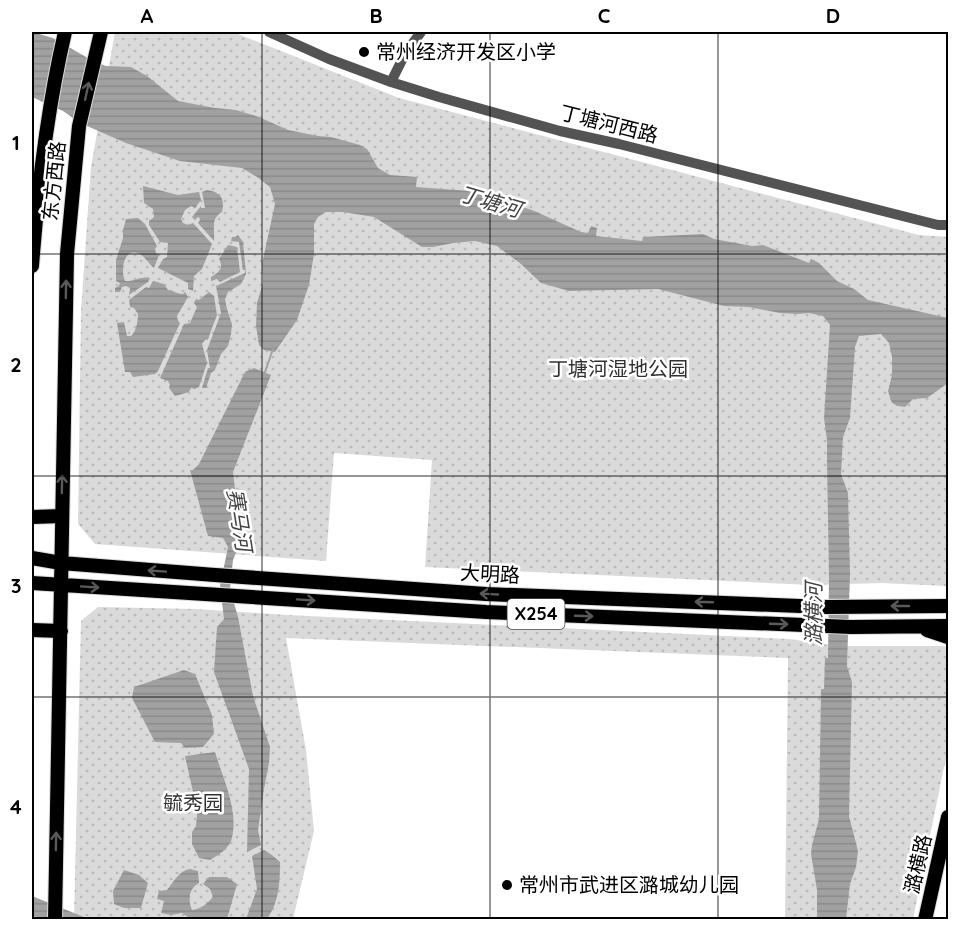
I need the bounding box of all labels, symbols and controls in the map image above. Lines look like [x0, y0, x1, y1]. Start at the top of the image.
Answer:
text: A [141, 3, 154, 28]
text: B [369, 3, 383, 28]
text: C [598, 3, 611, 28]
text: D [826, 3, 840, 28]
place label: 常州经济开发区小学 [376, 39, 556, 64]
marker: 常州经济开发区小学 [357, 45, 371, 59]
one-way arrow [82, 82, 93, 102]
street label: 丁塘河西路 [558, 99, 661, 148]
text: 1 [12, 130, 20, 155]
street label: 东方西路 [37, 140, 70, 222]
water label: 丁塘河 [456, 180, 528, 223]
one-way arrow [60, 279, 72, 299]
text: 2 [10, 352, 22, 377]
park label: 丁塘河湿地公园 [548, 356, 688, 381]
one-way arrow [56, 474, 68, 494]
water label: 赛马河 [222, 487, 258, 557]
street label: 大明路 [459, 559, 521, 588]
one-way arrow [147, 565, 167, 576]
text: 3 [11, 573, 21, 598]
water label: 潞横河 [800, 579, 826, 646]
one-way arrow [79, 581, 99, 592]
one-way arrow [479, 588, 499, 599]
one-way arrow [295, 595, 315, 606]
one-way arrow [695, 597, 715, 608]
road number: X254 [508, 599, 564, 629]
one-way arrow [890, 600, 910, 612]
one-way arrow [574, 610, 594, 621]
one-way arrow [769, 618, 789, 629]
park label: 毓秀园 [163, 790, 223, 815]
text: 4 [10, 794, 22, 819]
one-way arrow [50, 832, 62, 852]
street label: 潞横路 [899, 832, 936, 896]
place label: 常州市武进区潞城幼儿园 [519, 872, 739, 897]
marker: 常州市武进区潞城幼儿园 [500, 878, 514, 892]

